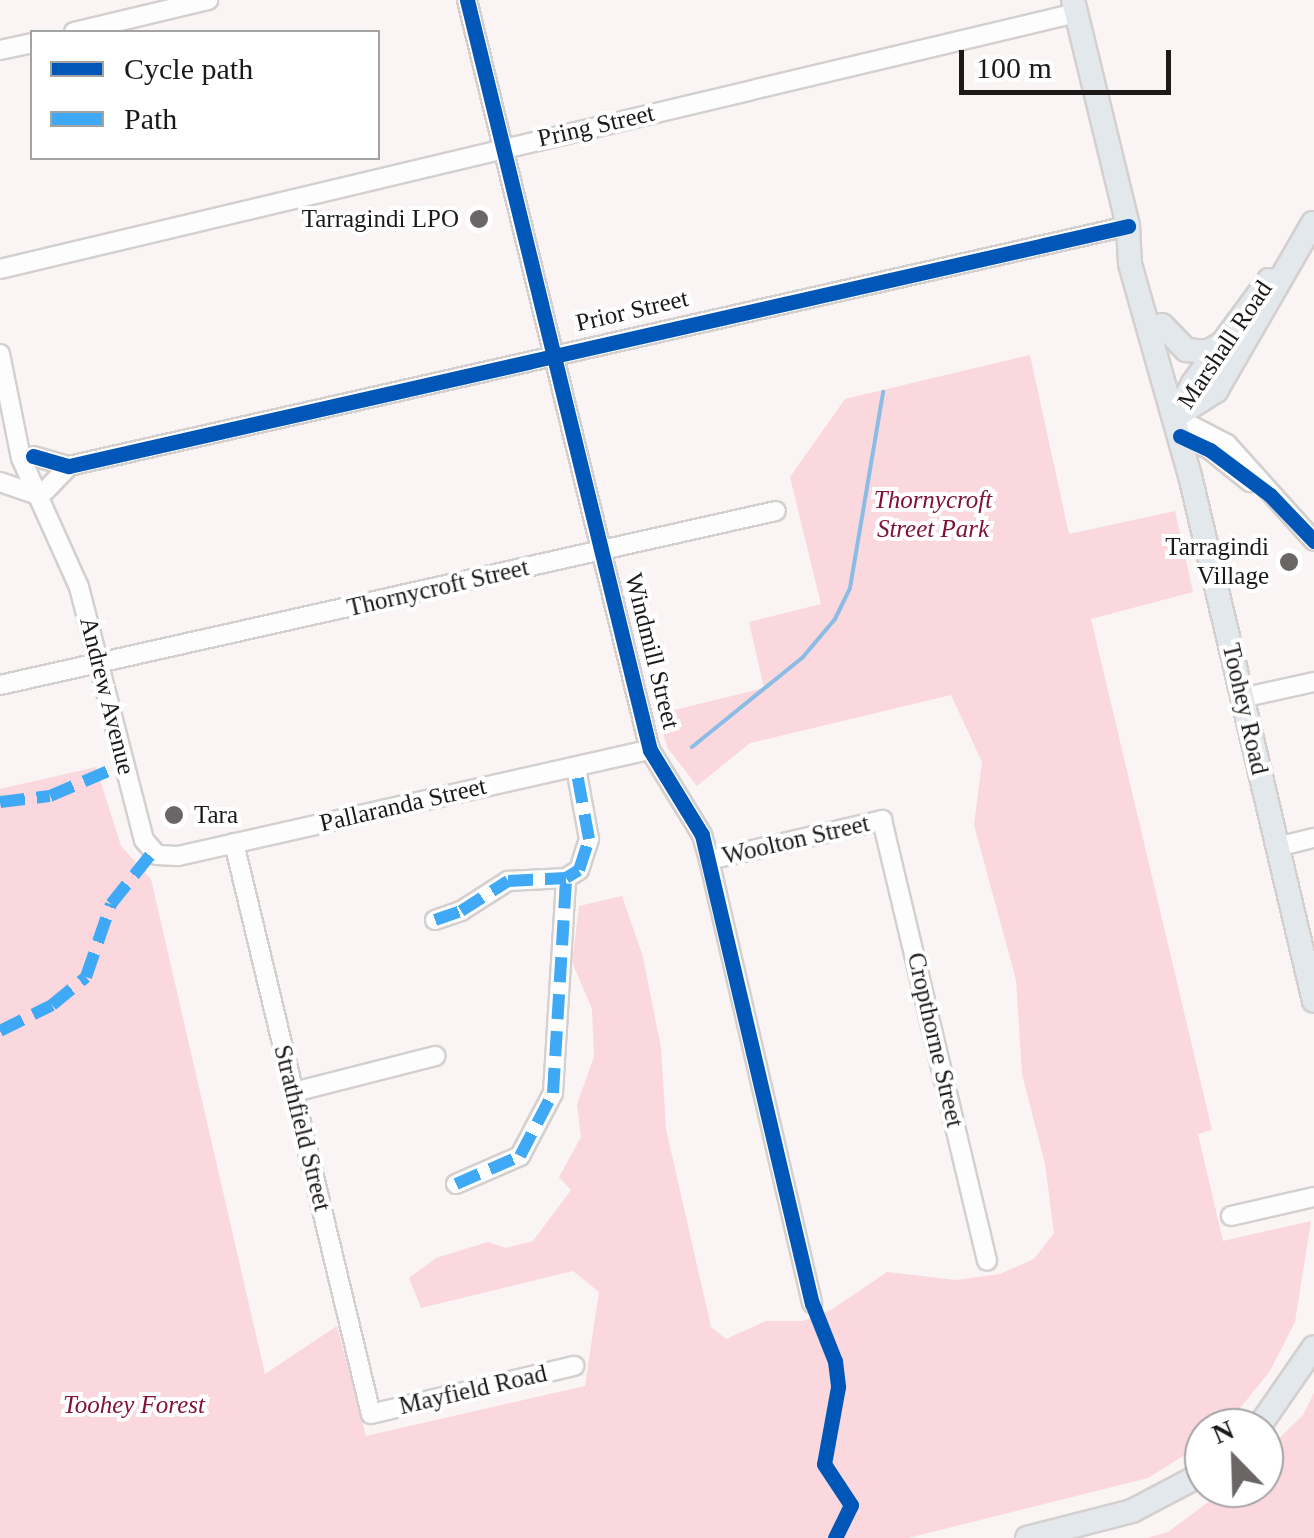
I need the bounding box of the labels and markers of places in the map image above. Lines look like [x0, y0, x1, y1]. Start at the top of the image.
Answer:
place label: Tarragindi LPO [302, 204, 459, 234]
marker: Tarragindi LPO [468, 208, 490, 230]
place label: Tarragindi Village [1165, 533, 1269, 592]
marker: Tarragindi Village [1278, 551, 1300, 573]
place label: Tara [194, 800, 238, 830]
marker: Tara [163, 804, 185, 826]

